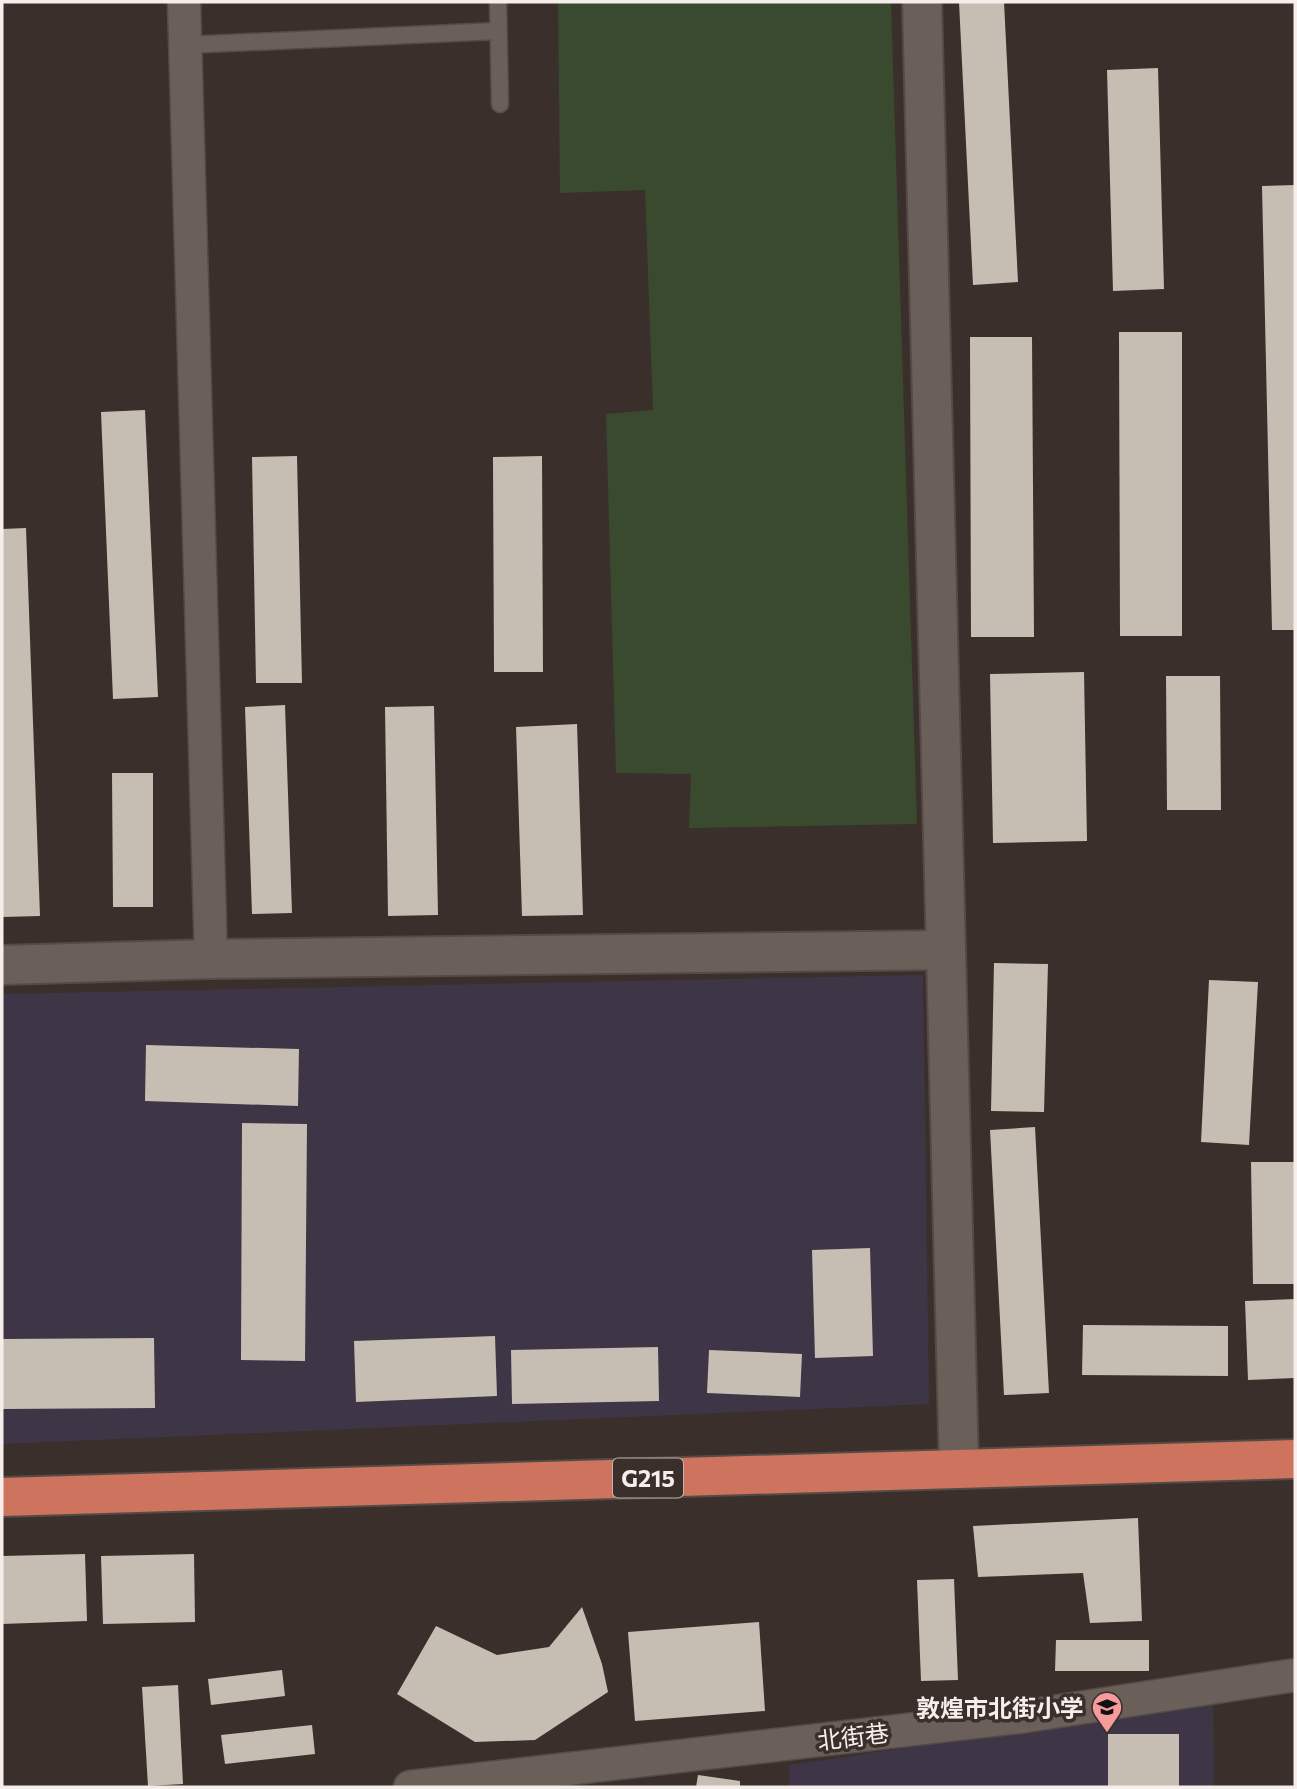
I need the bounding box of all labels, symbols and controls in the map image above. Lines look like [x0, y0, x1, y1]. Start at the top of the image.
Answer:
road number: G215 [613, 1458, 683, 1498]
school or university icon: 敦煌市北街小学 [1090, 1690, 1124, 1734]
place label: 敦煌市北街小学 [916, 1693, 1084, 1722]
street label: 北街巷 [816, 1717, 890, 1755]

